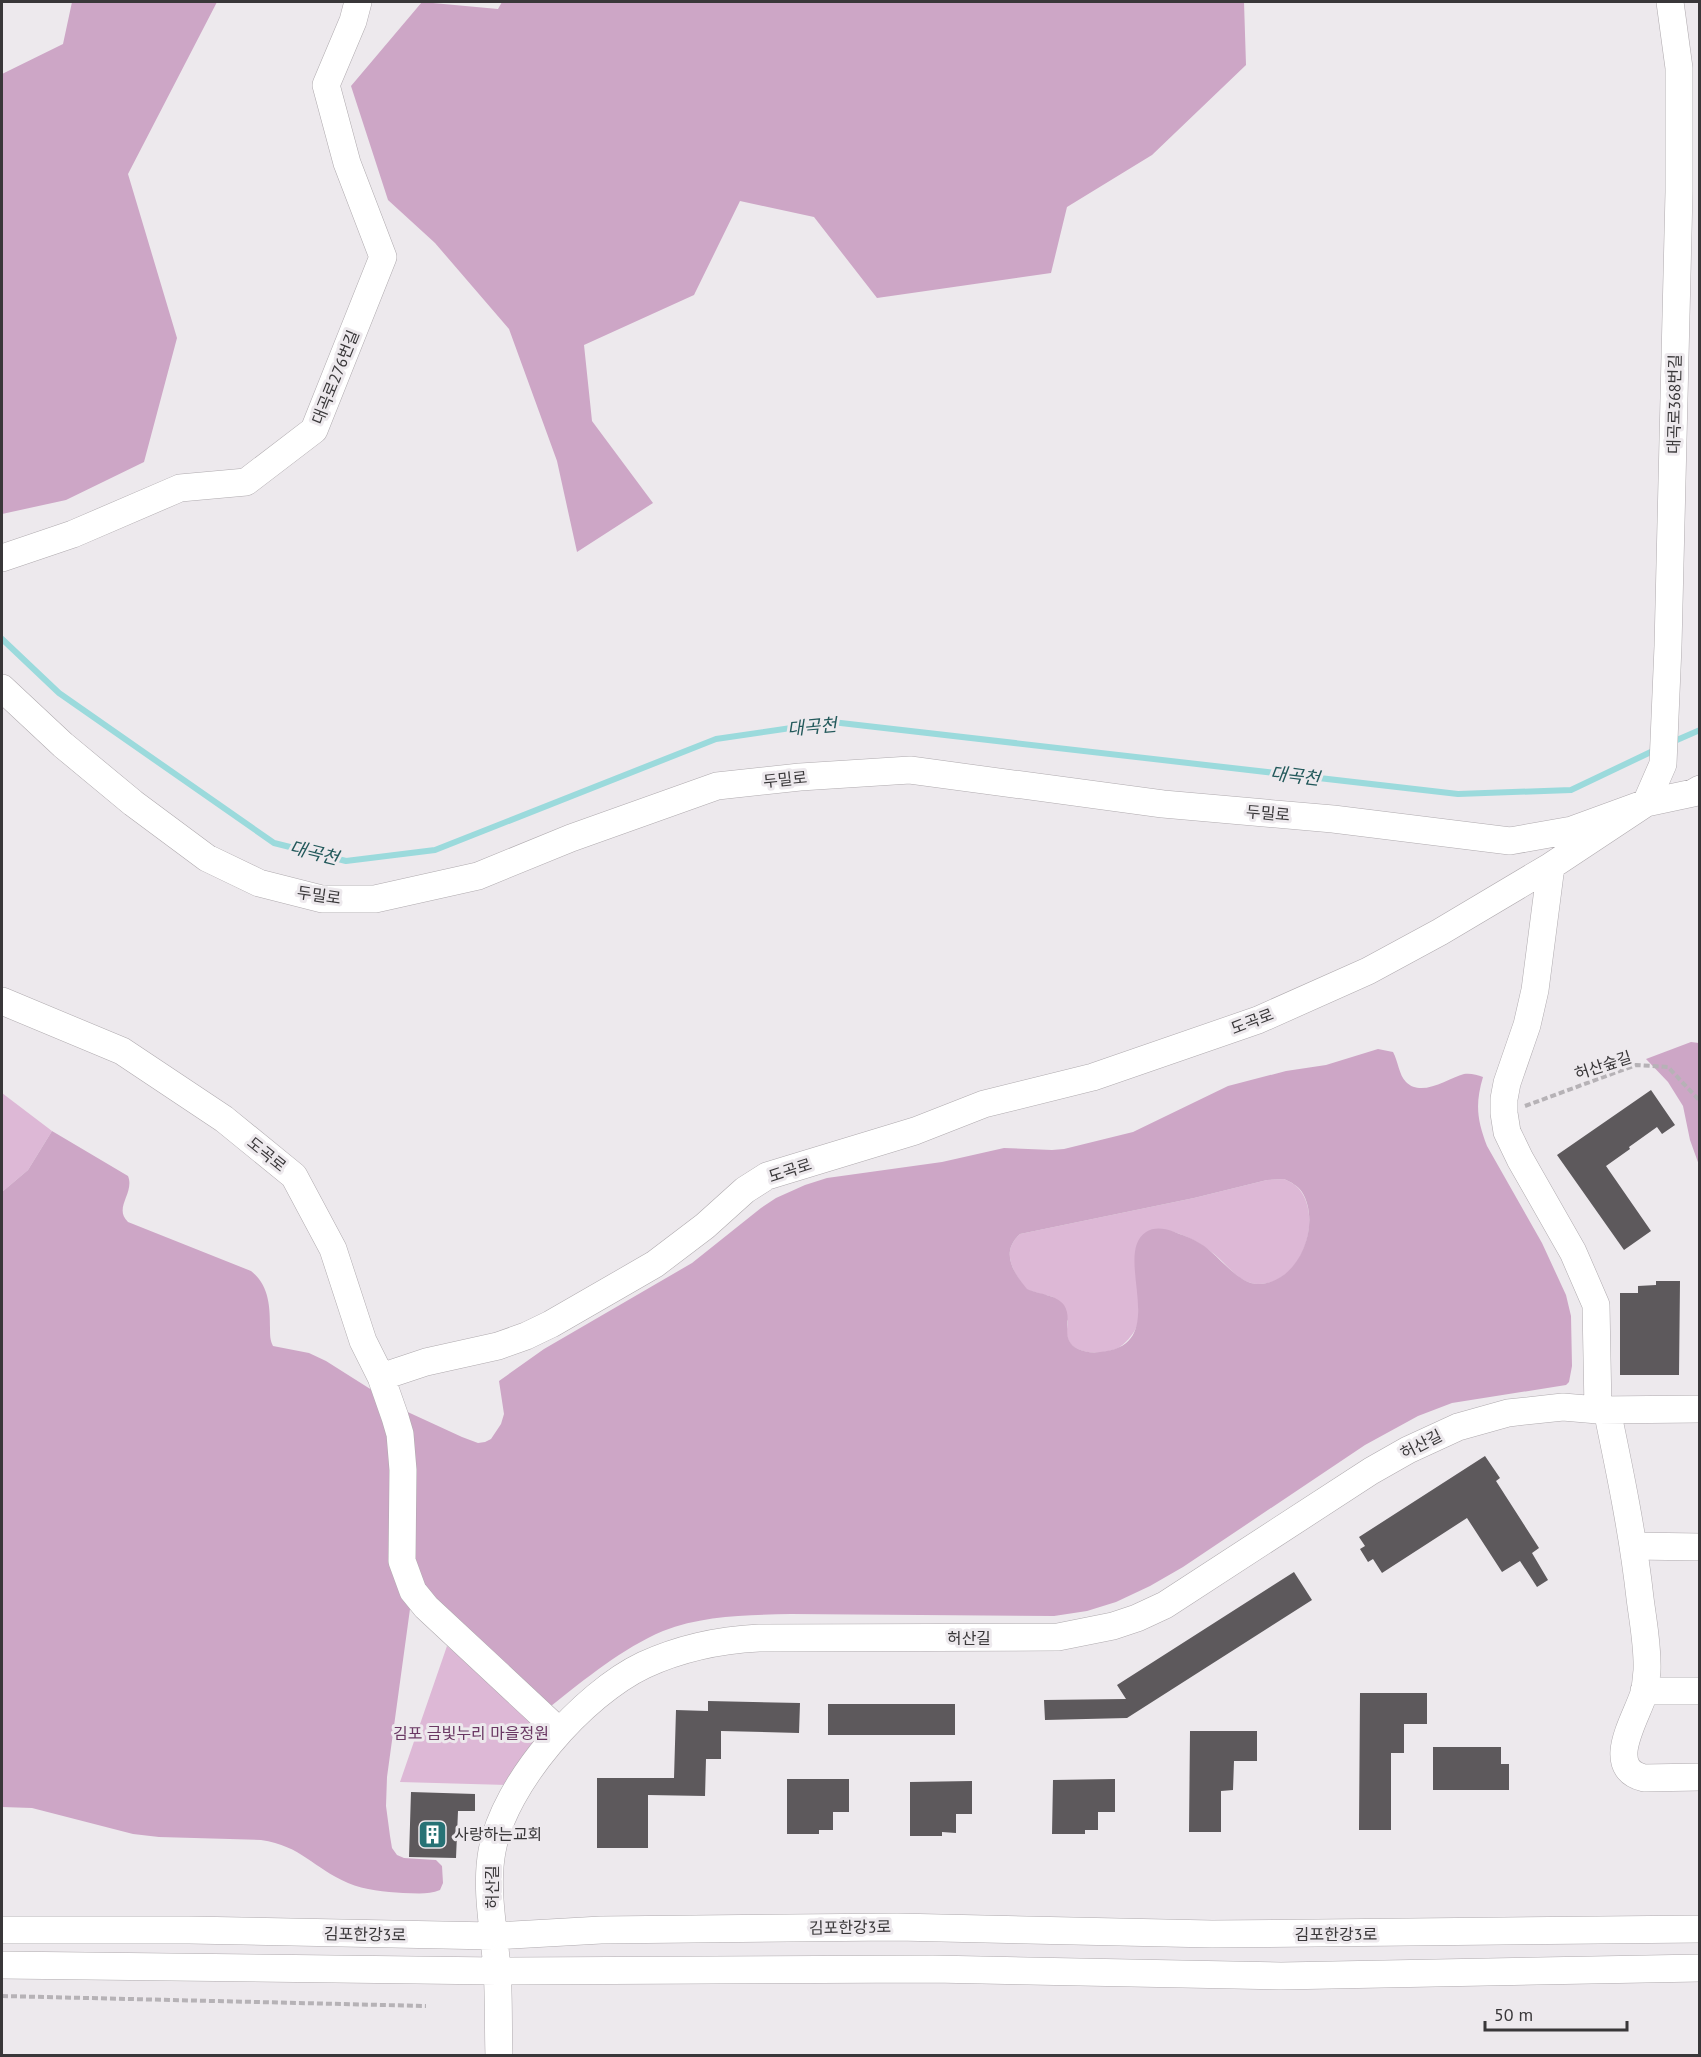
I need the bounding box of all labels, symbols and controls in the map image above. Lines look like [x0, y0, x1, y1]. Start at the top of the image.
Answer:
street label: 대곡로276번길 [307, 327, 363, 427]
street label: 대곡로368번길 [1663, 354, 1685, 454]
water label: 대곡천 [786, 713, 840, 740]
water label: 대곡천 [1269, 761, 1324, 790]
street label: 두밀로 [762, 767, 808, 791]
street label: 두밀로 [1245, 801, 1291, 825]
water label: 대곡천 [287, 835, 343, 870]
street label: 두밀로 [296, 882, 343, 908]
street label: 도곡로 [1228, 1004, 1276, 1038]
street label: 허산숲길 [1572, 1046, 1634, 1084]
street label: 도곡로 [244, 1132, 291, 1176]
street label: 도곡로 [766, 1154, 814, 1186]
street label: 허산길 [1397, 1425, 1445, 1463]
street label: 허산길 [947, 1628, 991, 1648]
park label: 김포 금빛누리 마을정원 [393, 1723, 549, 1743]
building icon: 사랑하는교회 [417, 1818, 449, 1850]
place label: 사랑하는교회 [454, 1824, 542, 1844]
street label: 허산길 [482, 1865, 502, 1909]
street label: 김포한강3로 [809, 1916, 892, 1938]
street label: 김포한강3로 [324, 1923, 407, 1945]
street label: 김포한강3로 [1295, 1924, 1377, 1944]
scale bar [1485, 1994, 1628, 2032]
text: 50 m [1494, 2003, 1533, 2026]

